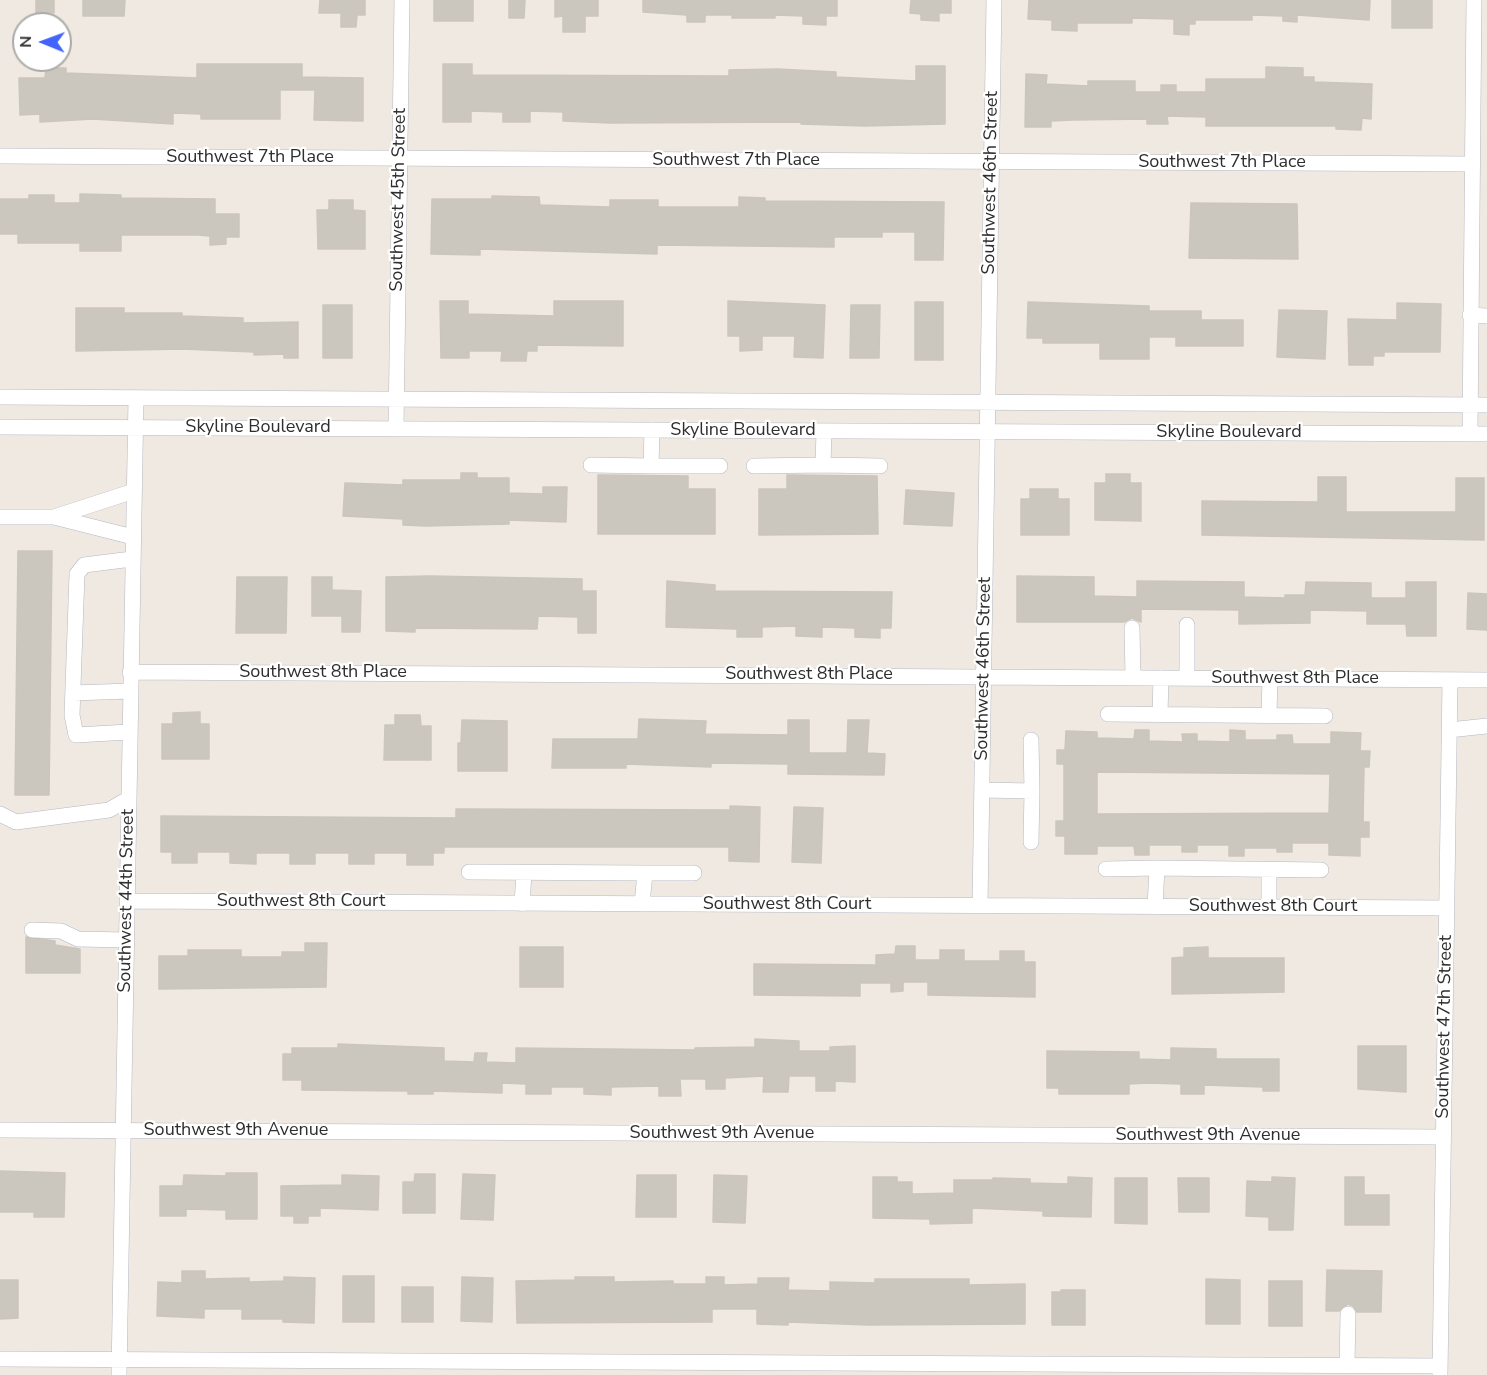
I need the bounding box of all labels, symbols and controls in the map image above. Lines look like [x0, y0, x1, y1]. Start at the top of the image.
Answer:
north arrow [12, 12, 72, 72]
text: N [15, 36, 37, 48]
street label: Southwest 46th Street [979, 91, 1003, 275]
street label: Southwest 45th Street [387, 108, 411, 292]
street label: Southwest 7th Place [166, 147, 334, 169]
street label: Southwest 7th Place [652, 150, 820, 172]
street label: Southwest 7th Place [1138, 152, 1306, 174]
street label: Skyline Boulevard [185, 417, 331, 439]
street label: Skyline Boulevard [670, 420, 816, 442]
street label: Skyline Boulevard [1156, 422, 1302, 444]
street label: Southwest 46th Street [972, 577, 996, 761]
street label: Southwest 8th Place [239, 662, 407, 684]
street label: Southwest 8th Place [725, 664, 893, 686]
street label: Southwest 8th Place [1211, 668, 1379, 690]
street label: Southwest 44th Street [115, 809, 139, 993]
street label: Southwest 8th Court [217, 891, 385, 913]
street label: Southwest 8th Court [703, 894, 871, 916]
street label: Southwest 8th Court [1189, 896, 1357, 918]
street label: Southwest 47th Street [1433, 935, 1457, 1119]
street label: Southwest 9th Avenue [144, 1120, 328, 1142]
street label: Southwest 9th Avenue [630, 1123, 814, 1145]
street label: Southwest 9th Avenue [1116, 1125, 1300, 1147]

